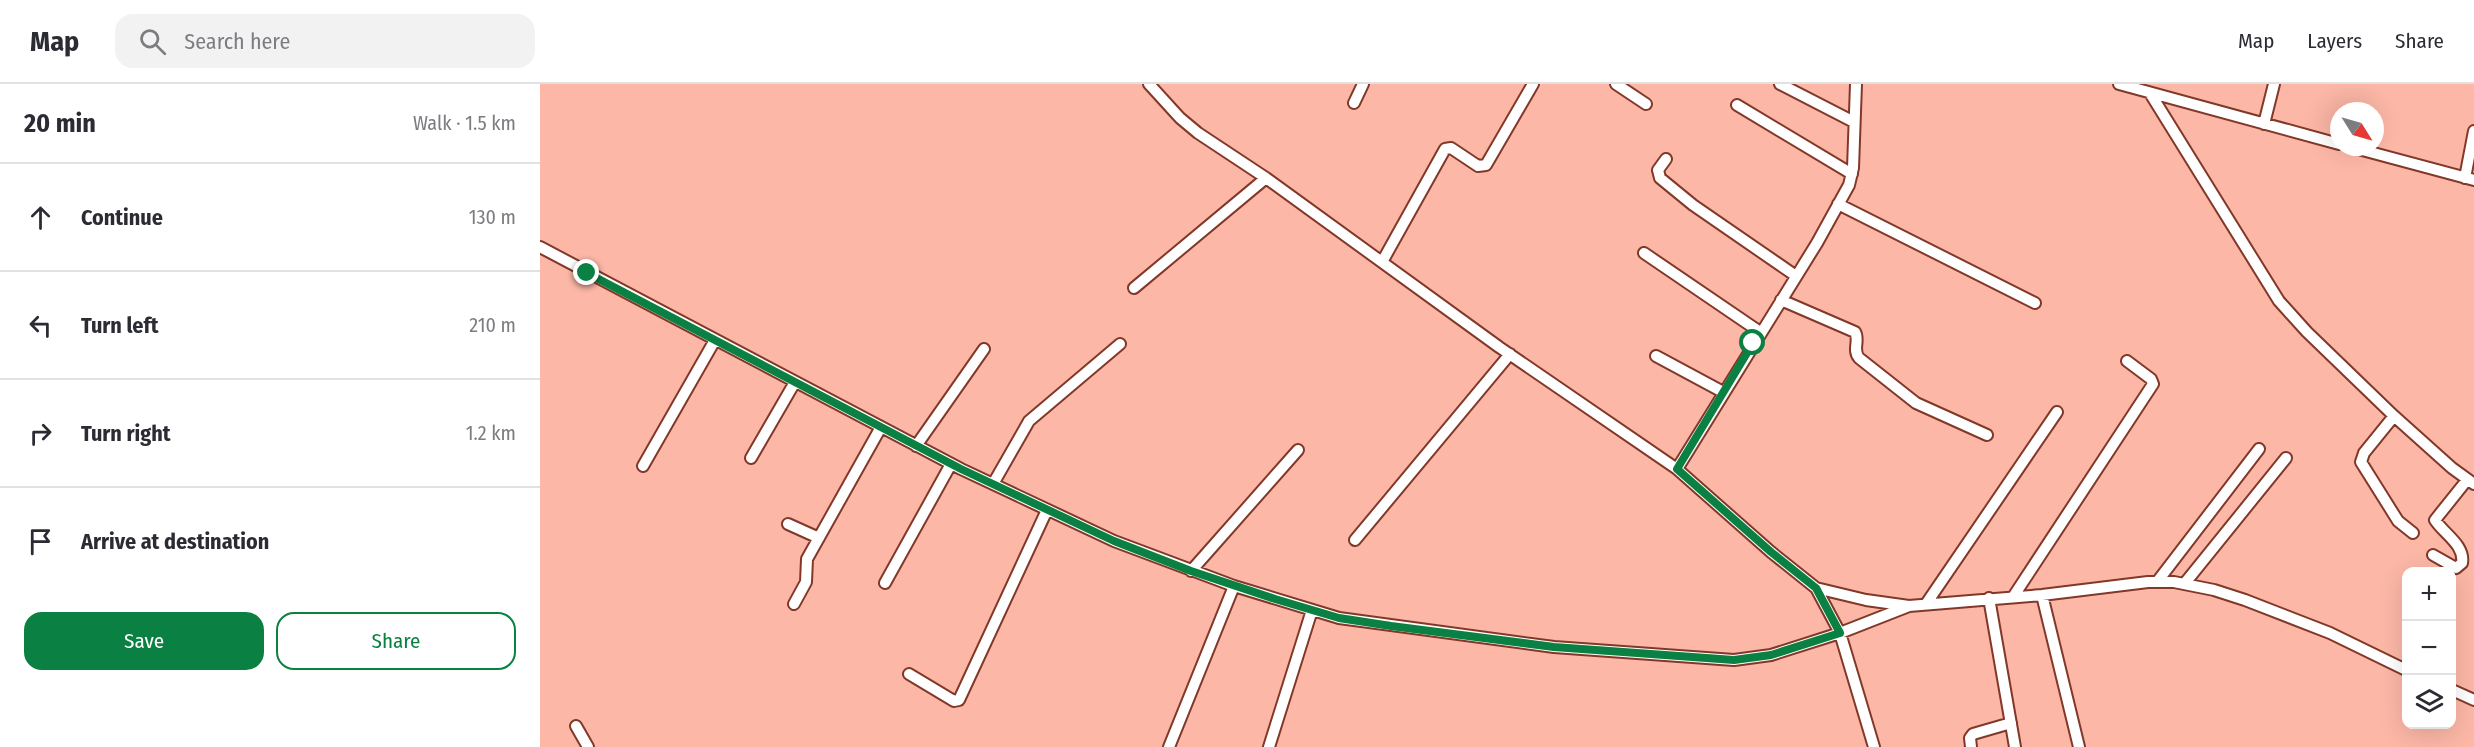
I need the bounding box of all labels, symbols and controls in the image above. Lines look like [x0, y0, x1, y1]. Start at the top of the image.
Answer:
search box [115, 14, 535, 68]
text: Map [30, 25, 79, 58]
icon: search [136, 25, 169, 58]
text: Search here [184, 28, 290, 55]
text: Map [2238, 28, 2274, 54]
text: Layers [2307, 28, 2362, 54]
text: Share [2395, 28, 2444, 54]
north arrow [2330, 102, 2384, 156]
text: 20 min [24, 108, 96, 139]
text: Walk · 1.5 km [413, 111, 516, 135]
icon: ahead [24, 201, 57, 234]
text: Continue [81, 204, 163, 231]
text: 130 m [469, 205, 516, 229]
route end [573, 259, 599, 285]
icon: left [24, 309, 57, 342]
text: Turn left [81, 312, 159, 339]
text: 210 m [469, 313, 516, 337]
route start [1739, 329, 1765, 355]
icon: right [24, 417, 57, 450]
text: Turn right [81, 420, 170, 447]
text: 1.2 km [466, 421, 516, 445]
icon: arrive [24, 525, 57, 558]
text: Arrive at destination [81, 528, 269, 555]
map controls [2402, 567, 2456, 729]
button: + [2402, 567, 2456, 621]
button: Save [24, 612, 264, 670]
button: Share [276, 612, 516, 670]
button: − [2402, 621, 2456, 675]
button: layers [2402, 675, 2456, 729]

